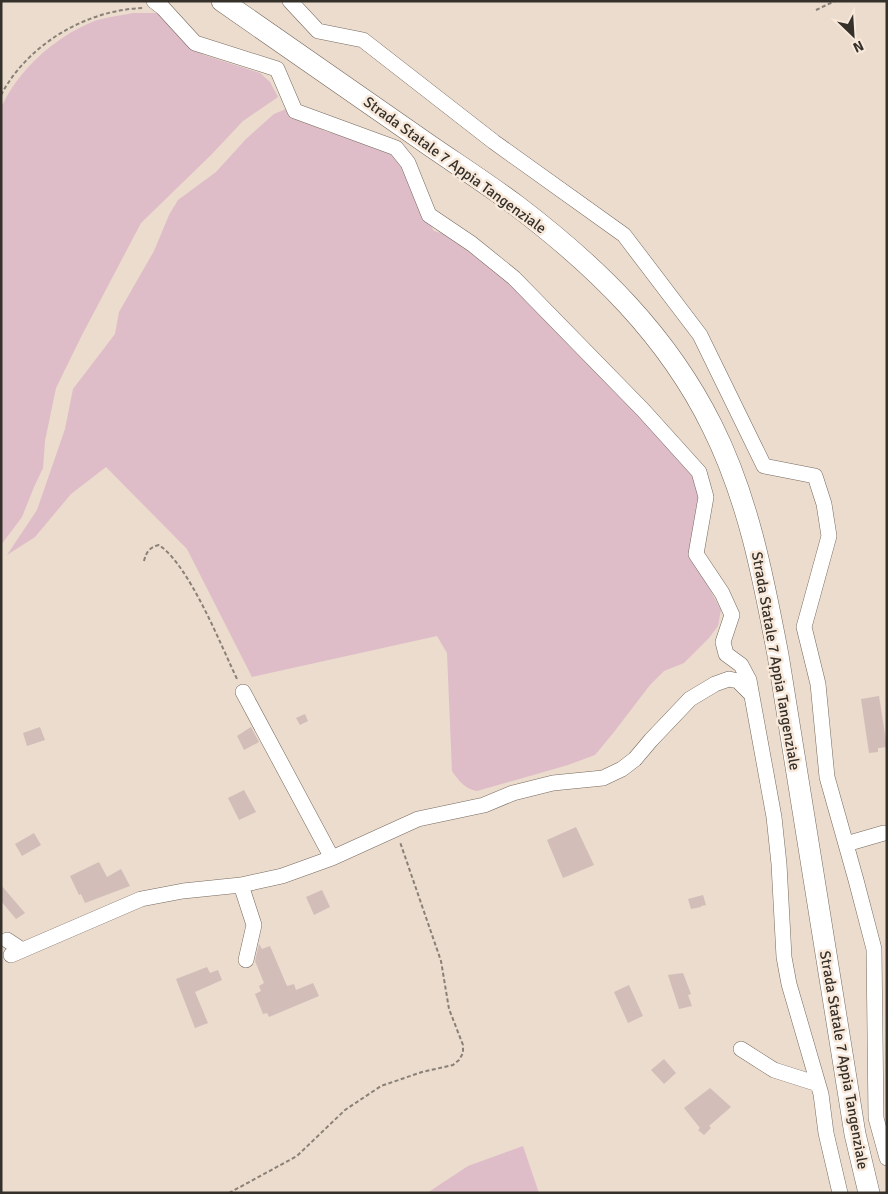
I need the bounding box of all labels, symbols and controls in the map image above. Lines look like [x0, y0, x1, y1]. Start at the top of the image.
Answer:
north arrow [828, 10, 878, 60]
text: N [850, 37, 866, 56]
street label: Strada Statale 7 Appia Tangenziale [360, 93, 550, 237]
street label: Strada Statale 7 Appia Tangenziale [748, 550, 804, 772]
street label: Strada Statale 7 Appia Tangenziale [816, 949, 872, 1171]

